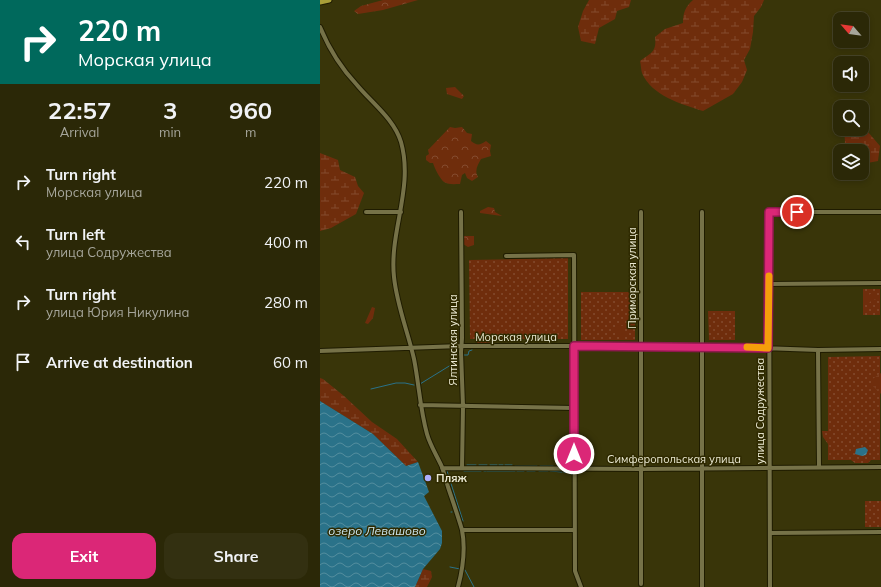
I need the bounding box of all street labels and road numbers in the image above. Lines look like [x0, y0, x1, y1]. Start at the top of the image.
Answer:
street label: Приморская улица [625, 227, 639, 329]
street label: Ялтинская улица [446, 294, 460, 386]
street label: Морская улица [475, 330, 557, 344]
street label: улица Содружества [753, 358, 767, 464]
street label: Симферопольская улица [607, 452, 741, 466]

